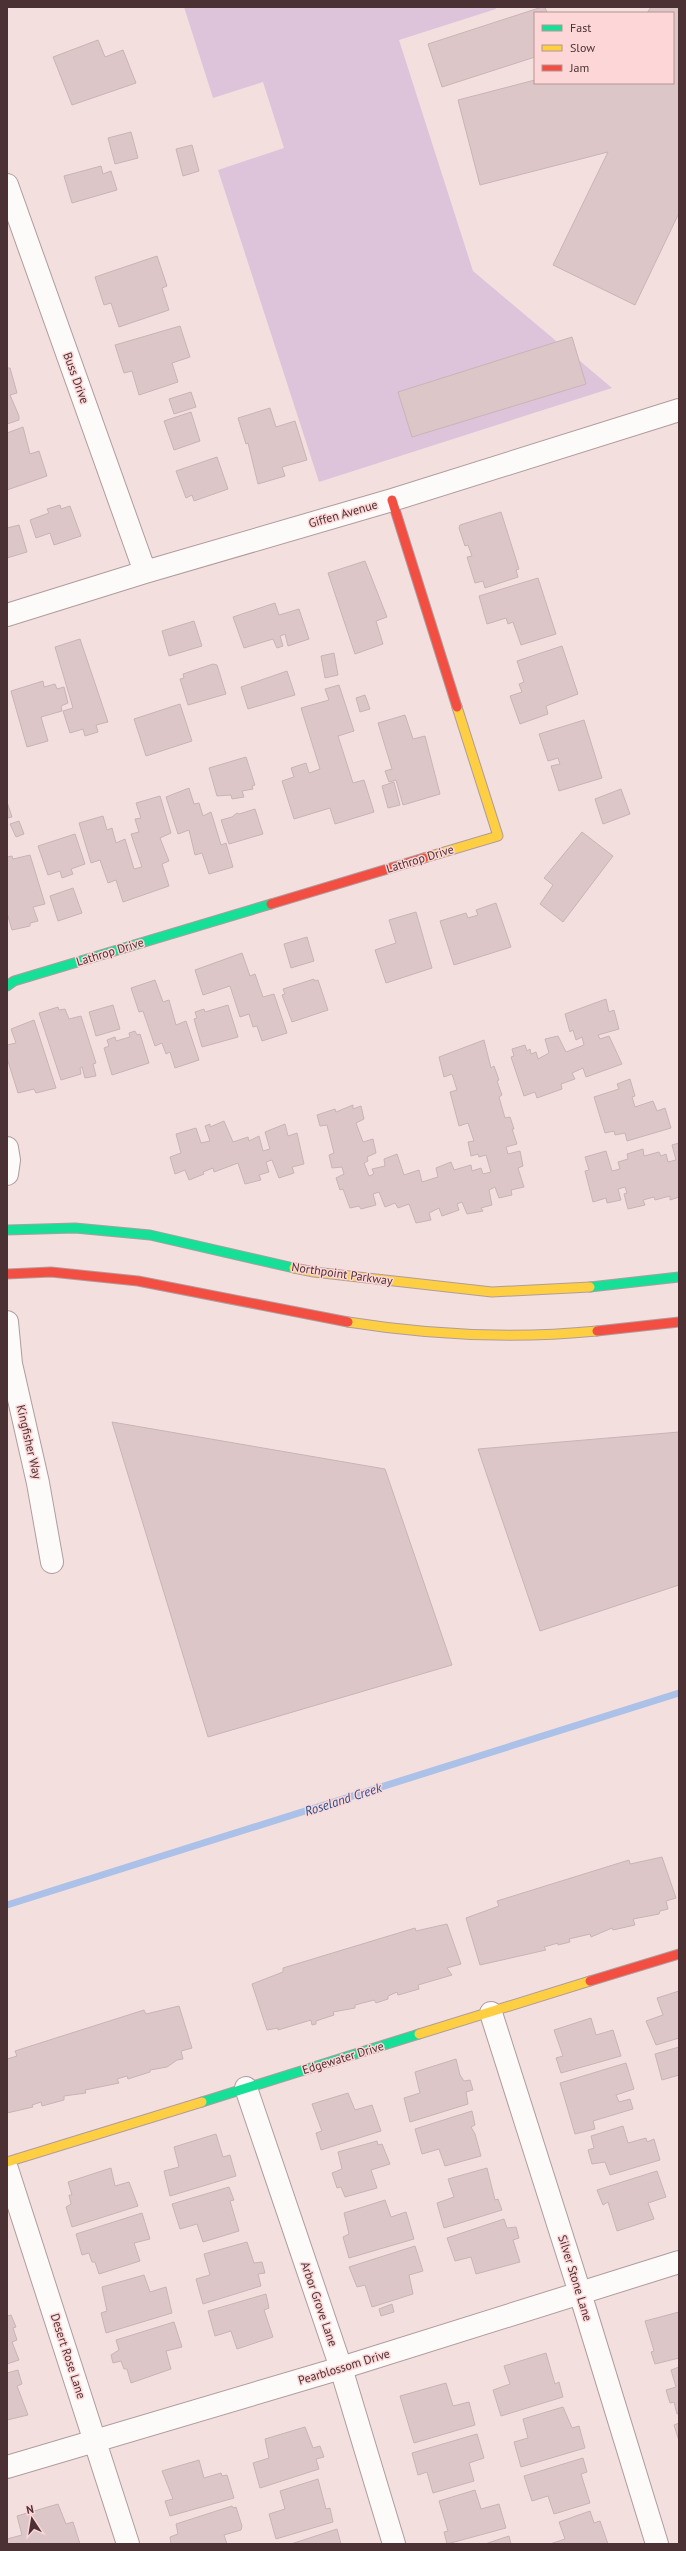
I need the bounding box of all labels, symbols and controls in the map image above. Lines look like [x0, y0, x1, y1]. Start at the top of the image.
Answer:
legend [534, 12, 674, 84]
text: Fast [570, 20, 591, 35]
text: Slow [570, 40, 595, 55]
text: Jam [569, 60, 589, 75]
street label: Buss Drive [60, 350, 93, 406]
street label: Giffen Avenue [307, 497, 379, 531]
street label: Lathrop Drive [384, 841, 455, 876]
street label: Lathrop Drive [74, 934, 145, 969]
street label: Northpoint Parkway [291, 1259, 394, 1288]
street label: Kingfisher Way [14, 1403, 45, 1481]
water label: Roseland Creek [302, 1779, 385, 1820]
street label: Edgewater Drive [300, 2038, 385, 2077]
street label: Silver Stone Lane [555, 2233, 596, 2323]
street label: Arbor Grove Lane [298, 2260, 341, 2348]
street label: Desert Rose Lane [48, 2311, 89, 2400]
street label: Pearblossom Drive [296, 2345, 392, 2388]
north arrow [12, 2499, 52, 2539]
text: N [25, 2502, 35, 2517]

